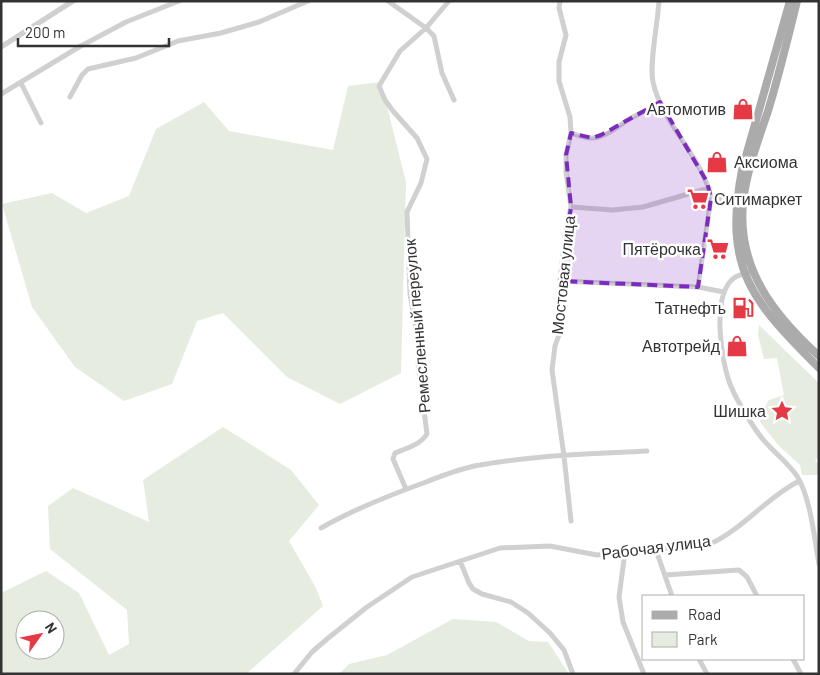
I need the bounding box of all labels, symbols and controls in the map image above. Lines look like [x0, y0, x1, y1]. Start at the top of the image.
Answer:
scale bar [18, 15, 169, 47]
text: 200 m [25, 23, 65, 41]
shop icon: Автомотив [730, 96, 756, 122]
place label: Автомотив [647, 99, 726, 118]
shop icon: Аксиома [704, 149, 730, 175]
place label: Аксиома [734, 152, 798, 171]
supermarket icon: Ситимаркет [685, 186, 711, 212]
place label: Ситимаркет [714, 189, 803, 208]
street label: Мостовая улица [547, 214, 578, 335]
supermarket icon: Пятёрочка [705, 236, 731, 262]
street label: Ремесленный переулок [399, 237, 434, 414]
place label: Пятёрочка [623, 239, 701, 258]
fuel station icon: Татнефть [730, 295, 756, 321]
place label: Татнефть [655, 298, 726, 317]
shop icon: Автотрейд [724, 333, 750, 359]
place label: Автотрейд [642, 336, 721, 355]
place icon: Шишка [769, 398, 795, 424]
place label: Шишка [713, 401, 766, 420]
street label: Рабочая улица [600, 530, 712, 563]
legend [642, 595, 805, 660]
text: Road [688, 605, 721, 623]
north arrow [15, 610, 65, 660]
text: N [42, 619, 61, 636]
text: Park [688, 630, 718, 648]

